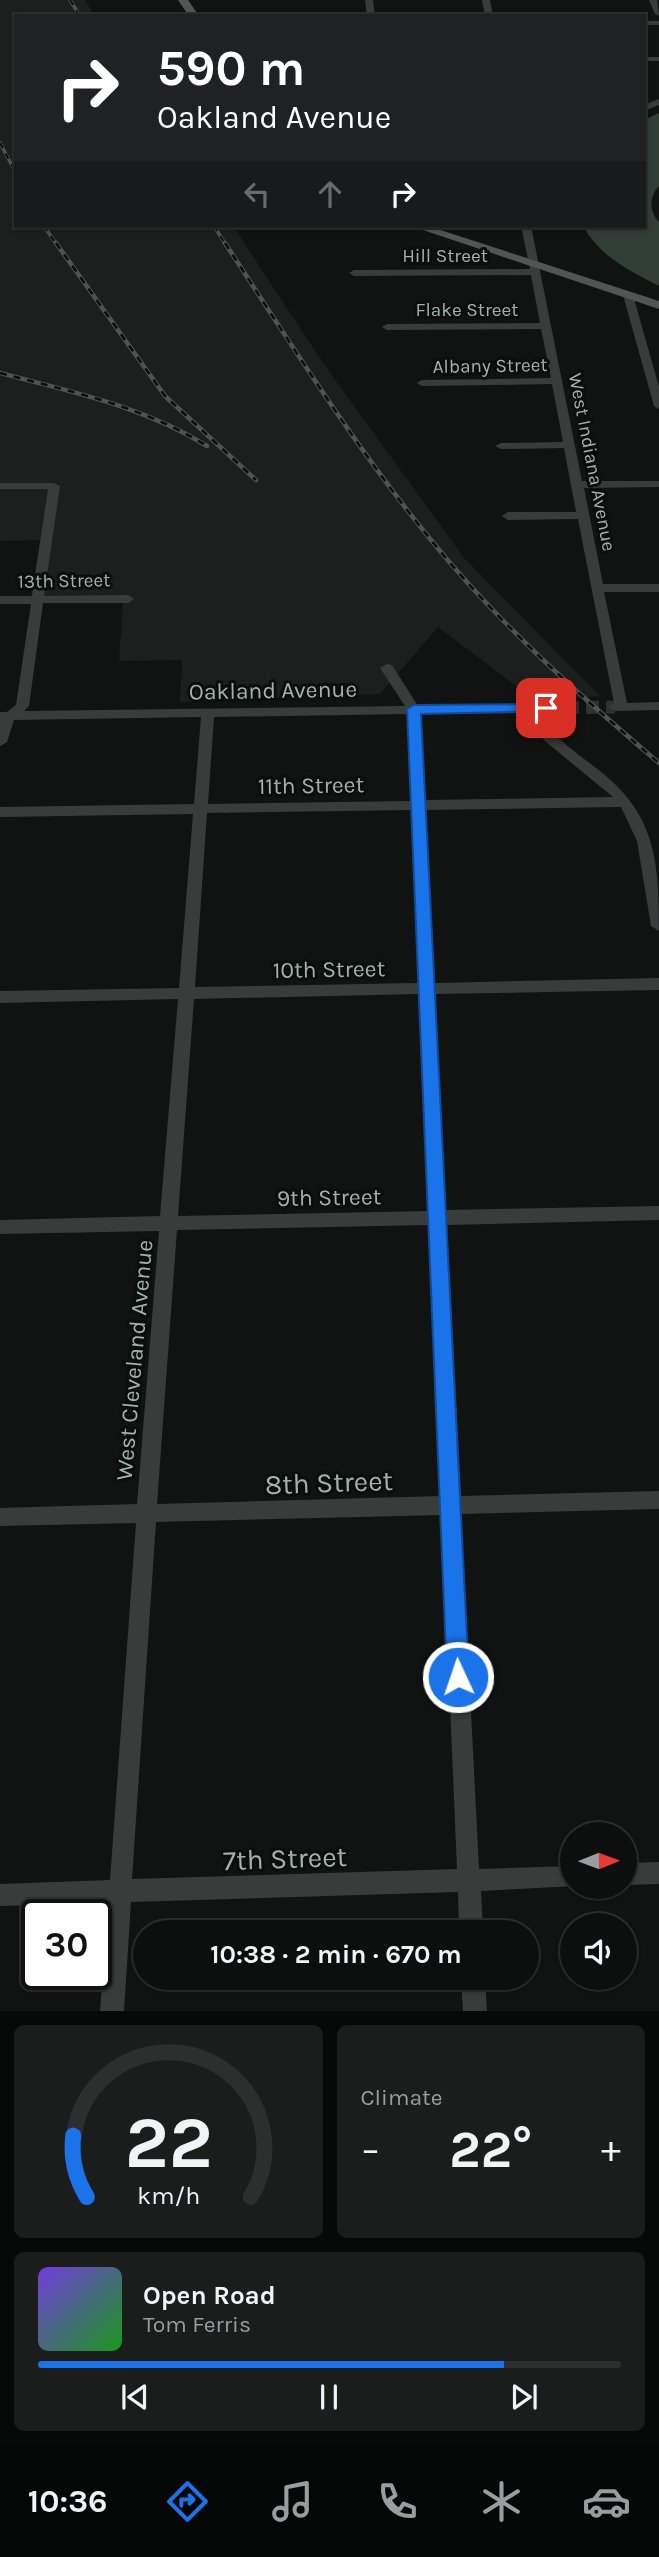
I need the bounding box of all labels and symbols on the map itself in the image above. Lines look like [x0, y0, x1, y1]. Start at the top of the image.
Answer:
street label: Hill Street [402, 245, 488, 267]
street label: Flake Street [416, 299, 518, 321]
street label: Albany Street [432, 354, 548, 378]
street label: West Indiana Avenue [564, 371, 620, 553]
street label: 13th Street [17, 569, 111, 593]
street label: Oakland Avenue [189, 676, 357, 705]
pin [516, 678, 576, 738]
street label: 11th Street [258, 771, 365, 800]
street label: 10th Street [273, 955, 386, 984]
street label: 9th Street [277, 1183, 382, 1212]
street label: West Cleveland Avenue [111, 1239, 158, 1481]
street label: 8th Street [264, 1464, 394, 1501]
position arrow [421, 1640, 495, 1714]
north arrow [560, 1822, 637, 1899]
street label: 7th Street [222, 1840, 348, 1877]
speed limit sign: 30 [21, 1899, 112, 1990]

